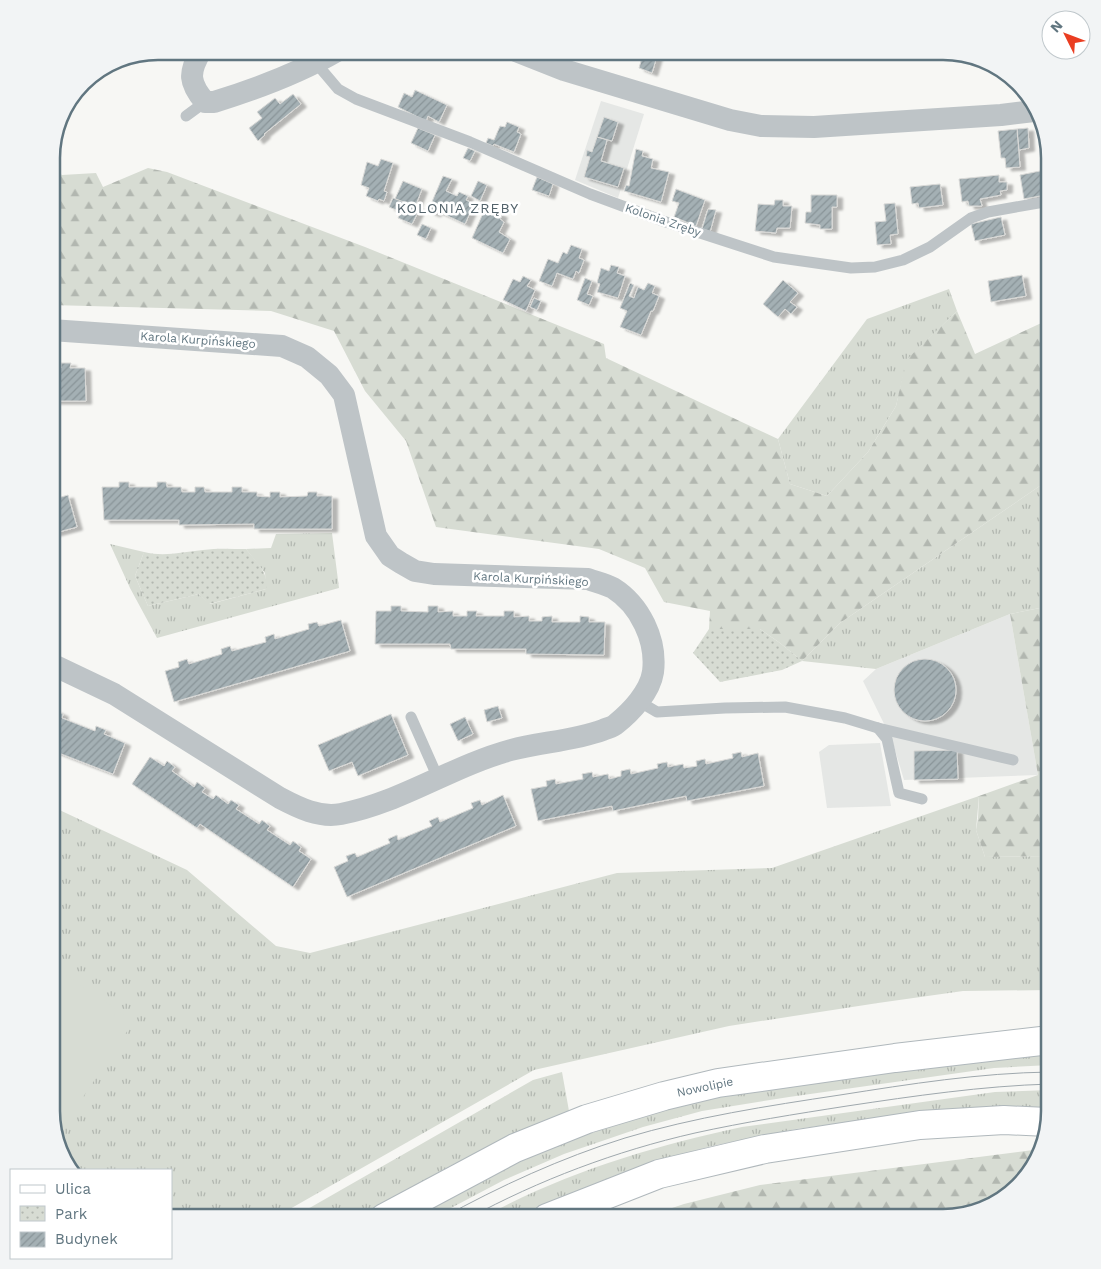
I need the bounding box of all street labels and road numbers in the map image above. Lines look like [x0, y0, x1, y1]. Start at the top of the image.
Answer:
street label: Kolonia Zręby [623, 200, 704, 240]
street label: Karola Kurpińskiego [140, 329, 256, 351]
street label: Karola Kurpińskiego [473, 569, 589, 589]
street label: Nowolipie [676, 1074, 735, 1100]

